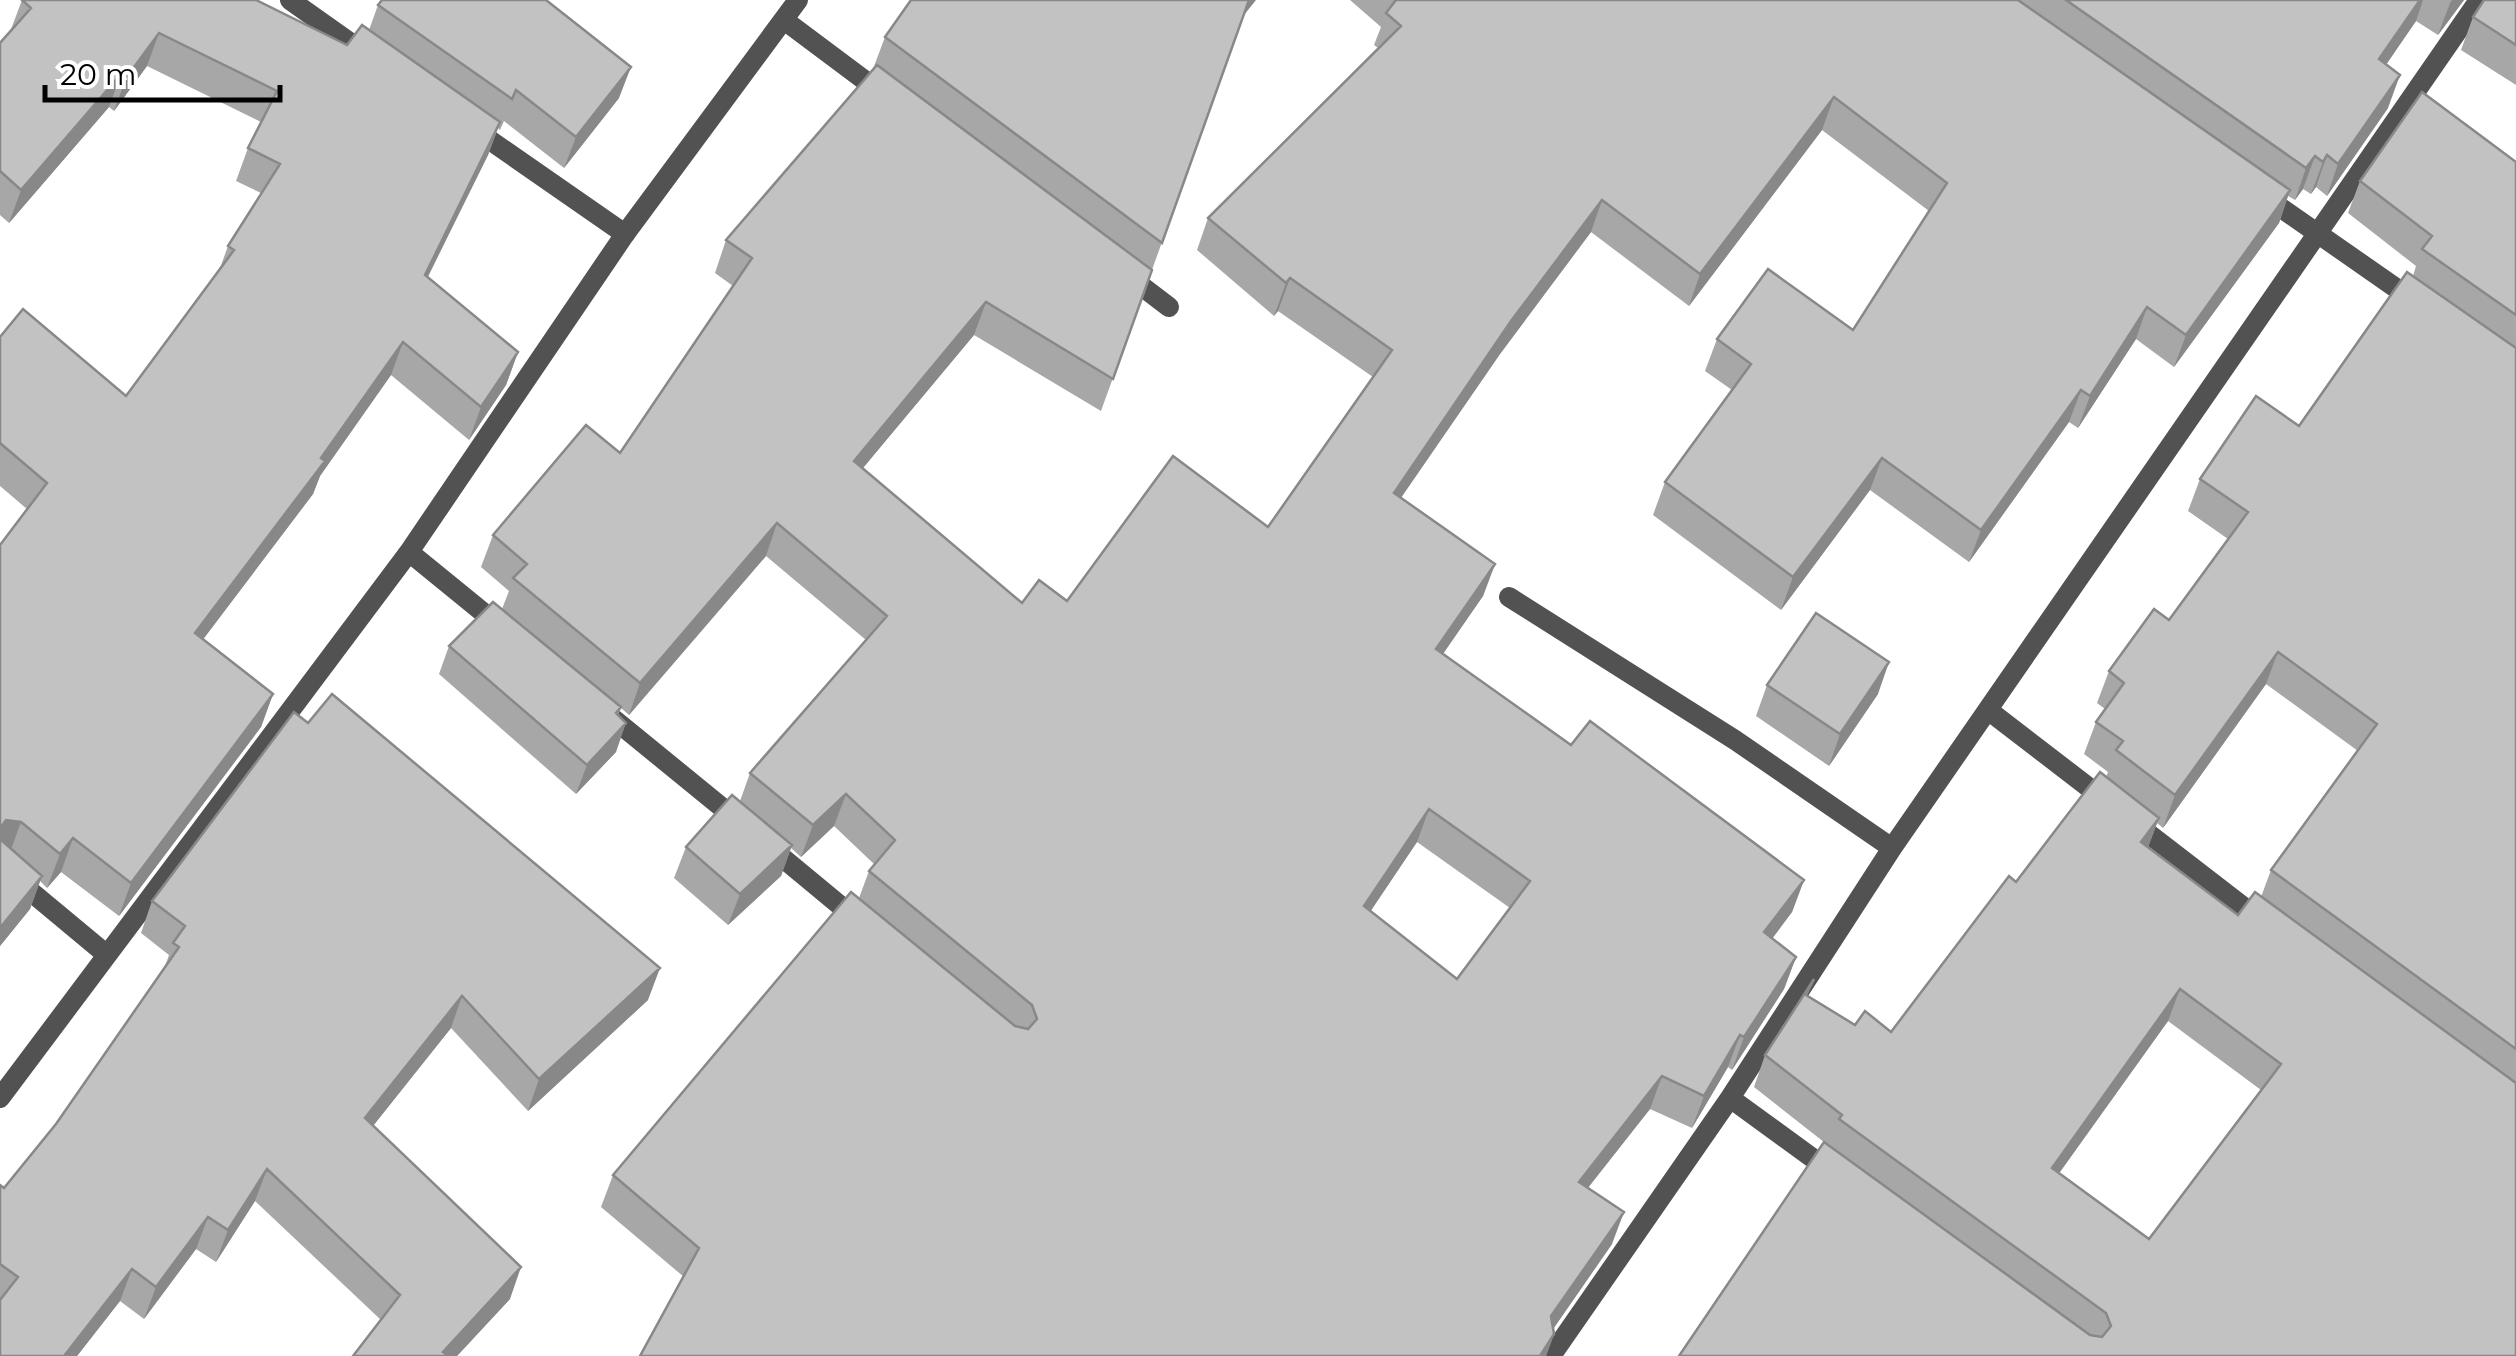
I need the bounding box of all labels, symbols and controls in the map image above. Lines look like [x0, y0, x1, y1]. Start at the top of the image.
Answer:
scale bar [45, 40, 280, 102]
text: 20 m [60, 56, 137, 93]

